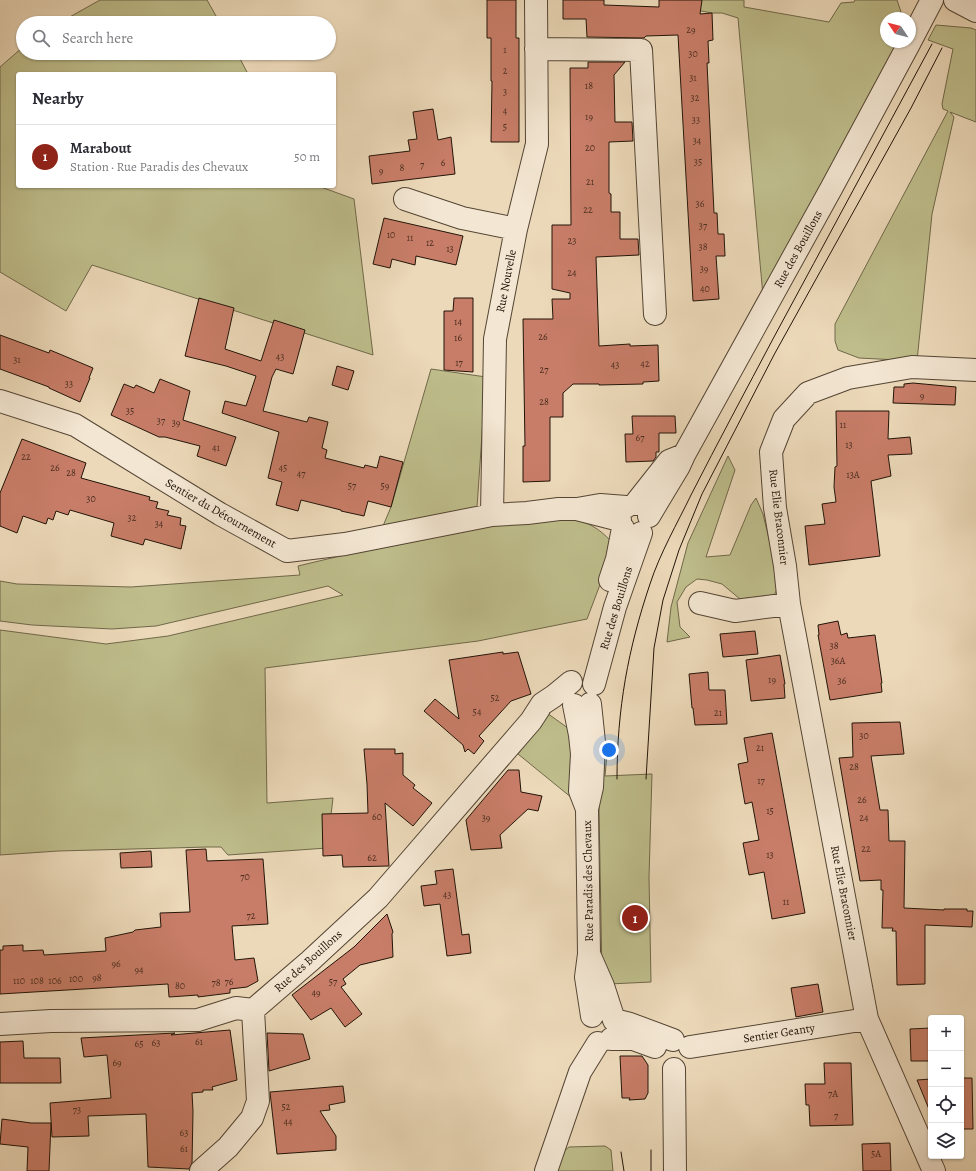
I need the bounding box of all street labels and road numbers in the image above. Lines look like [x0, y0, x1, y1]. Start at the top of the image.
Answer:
street label: Rue des Bouillons [770, 207, 826, 291]
street label: Rue Nouvelle [492, 248, 520, 314]
street label: Rue Elie Braconnier [765, 468, 793, 566]
street label: Sentier du Détournement [163, 475, 279, 551]
street label: Rue des Bouillons [596, 564, 636, 652]
street label: Rue Paradis des Chevaux [579, 820, 597, 942]
street label: Rue Elie Braconnier [827, 844, 861, 942]
street label: Rue des Bouillons [271, 926, 346, 996]
street label: Sentier Geanty [742, 1019, 817, 1047]

